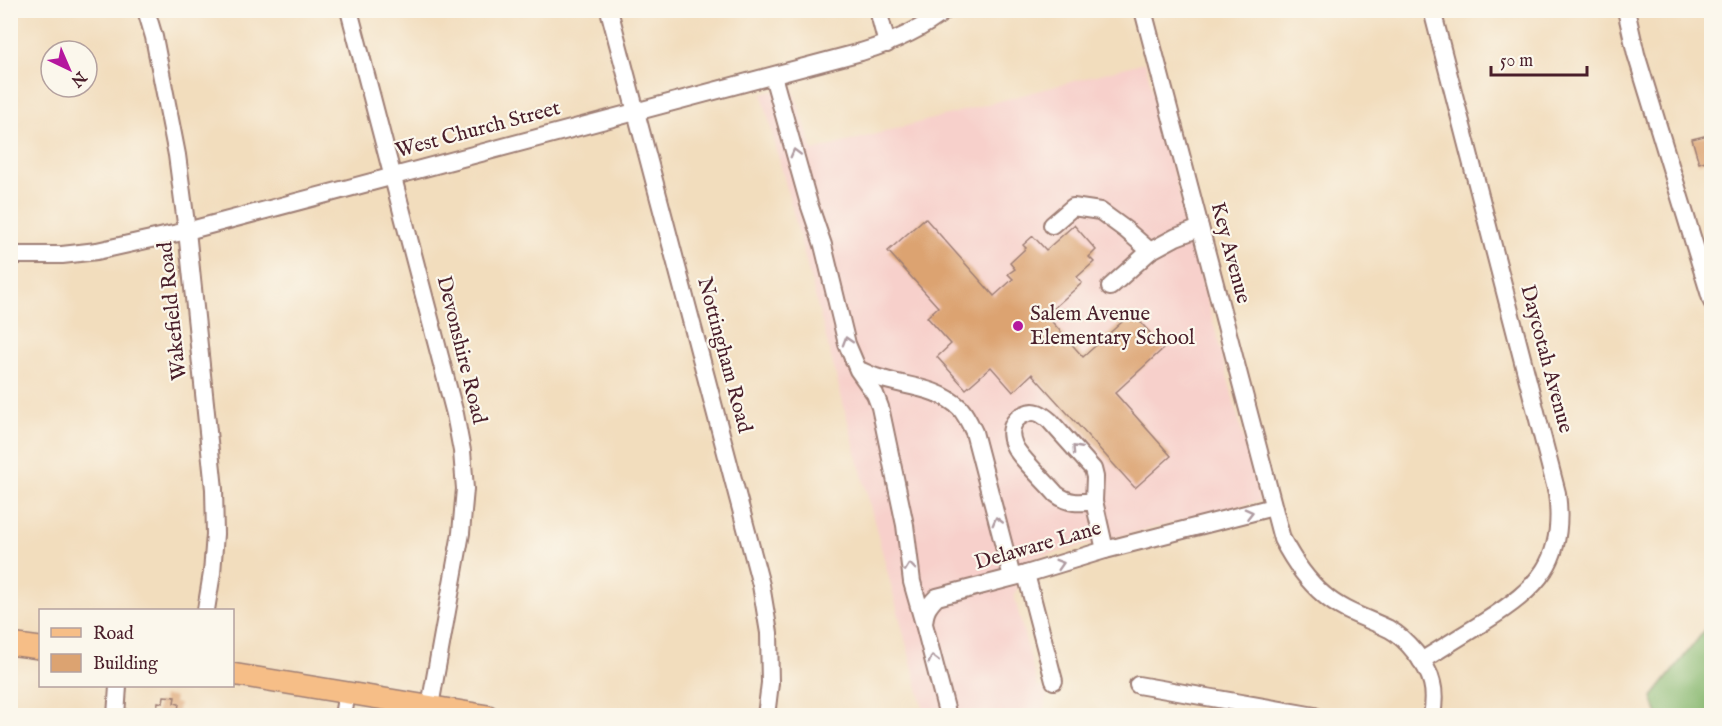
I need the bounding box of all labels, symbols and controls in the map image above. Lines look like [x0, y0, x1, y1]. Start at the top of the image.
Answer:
north arrow [39, 39, 99, 99]
scale bar [1491, 39, 1587, 77]
text: 50 m [1500, 50, 1533, 73]
text: N [66, 66, 91, 90]
street label: West Church Street [393, 95, 563, 165]
one-way arrow [789, 149, 802, 159]
street label: Key Avenue [1204, 199, 1257, 307]
street label: Wakefield Road [152, 240, 194, 382]
street label: Devonshire Road [430, 273, 493, 428]
street label: Nottingham Road [690, 274, 758, 437]
street label: Daycotah Avenue [1513, 282, 1579, 436]
place label: Salem Avenue Elementary School [1030, 301, 1195, 352]
marker: Salem Avenue Elementary School [1011, 319, 1025, 333]
one-way arrow [842, 336, 854, 347]
one-way arrow [1072, 446, 1083, 456]
one-way arrow [1243, 508, 1253, 521]
street label: Delaware Lane [971, 515, 1105, 577]
one-way arrow [992, 516, 1005, 526]
one-way arrow [1054, 558, 1065, 571]
one-way arrow [904, 562, 917, 572]
legend [39, 609, 234, 687]
text: Road [93, 623, 134, 646]
text: Building [93, 653, 158, 676]
one-way arrow [928, 654, 940, 665]

